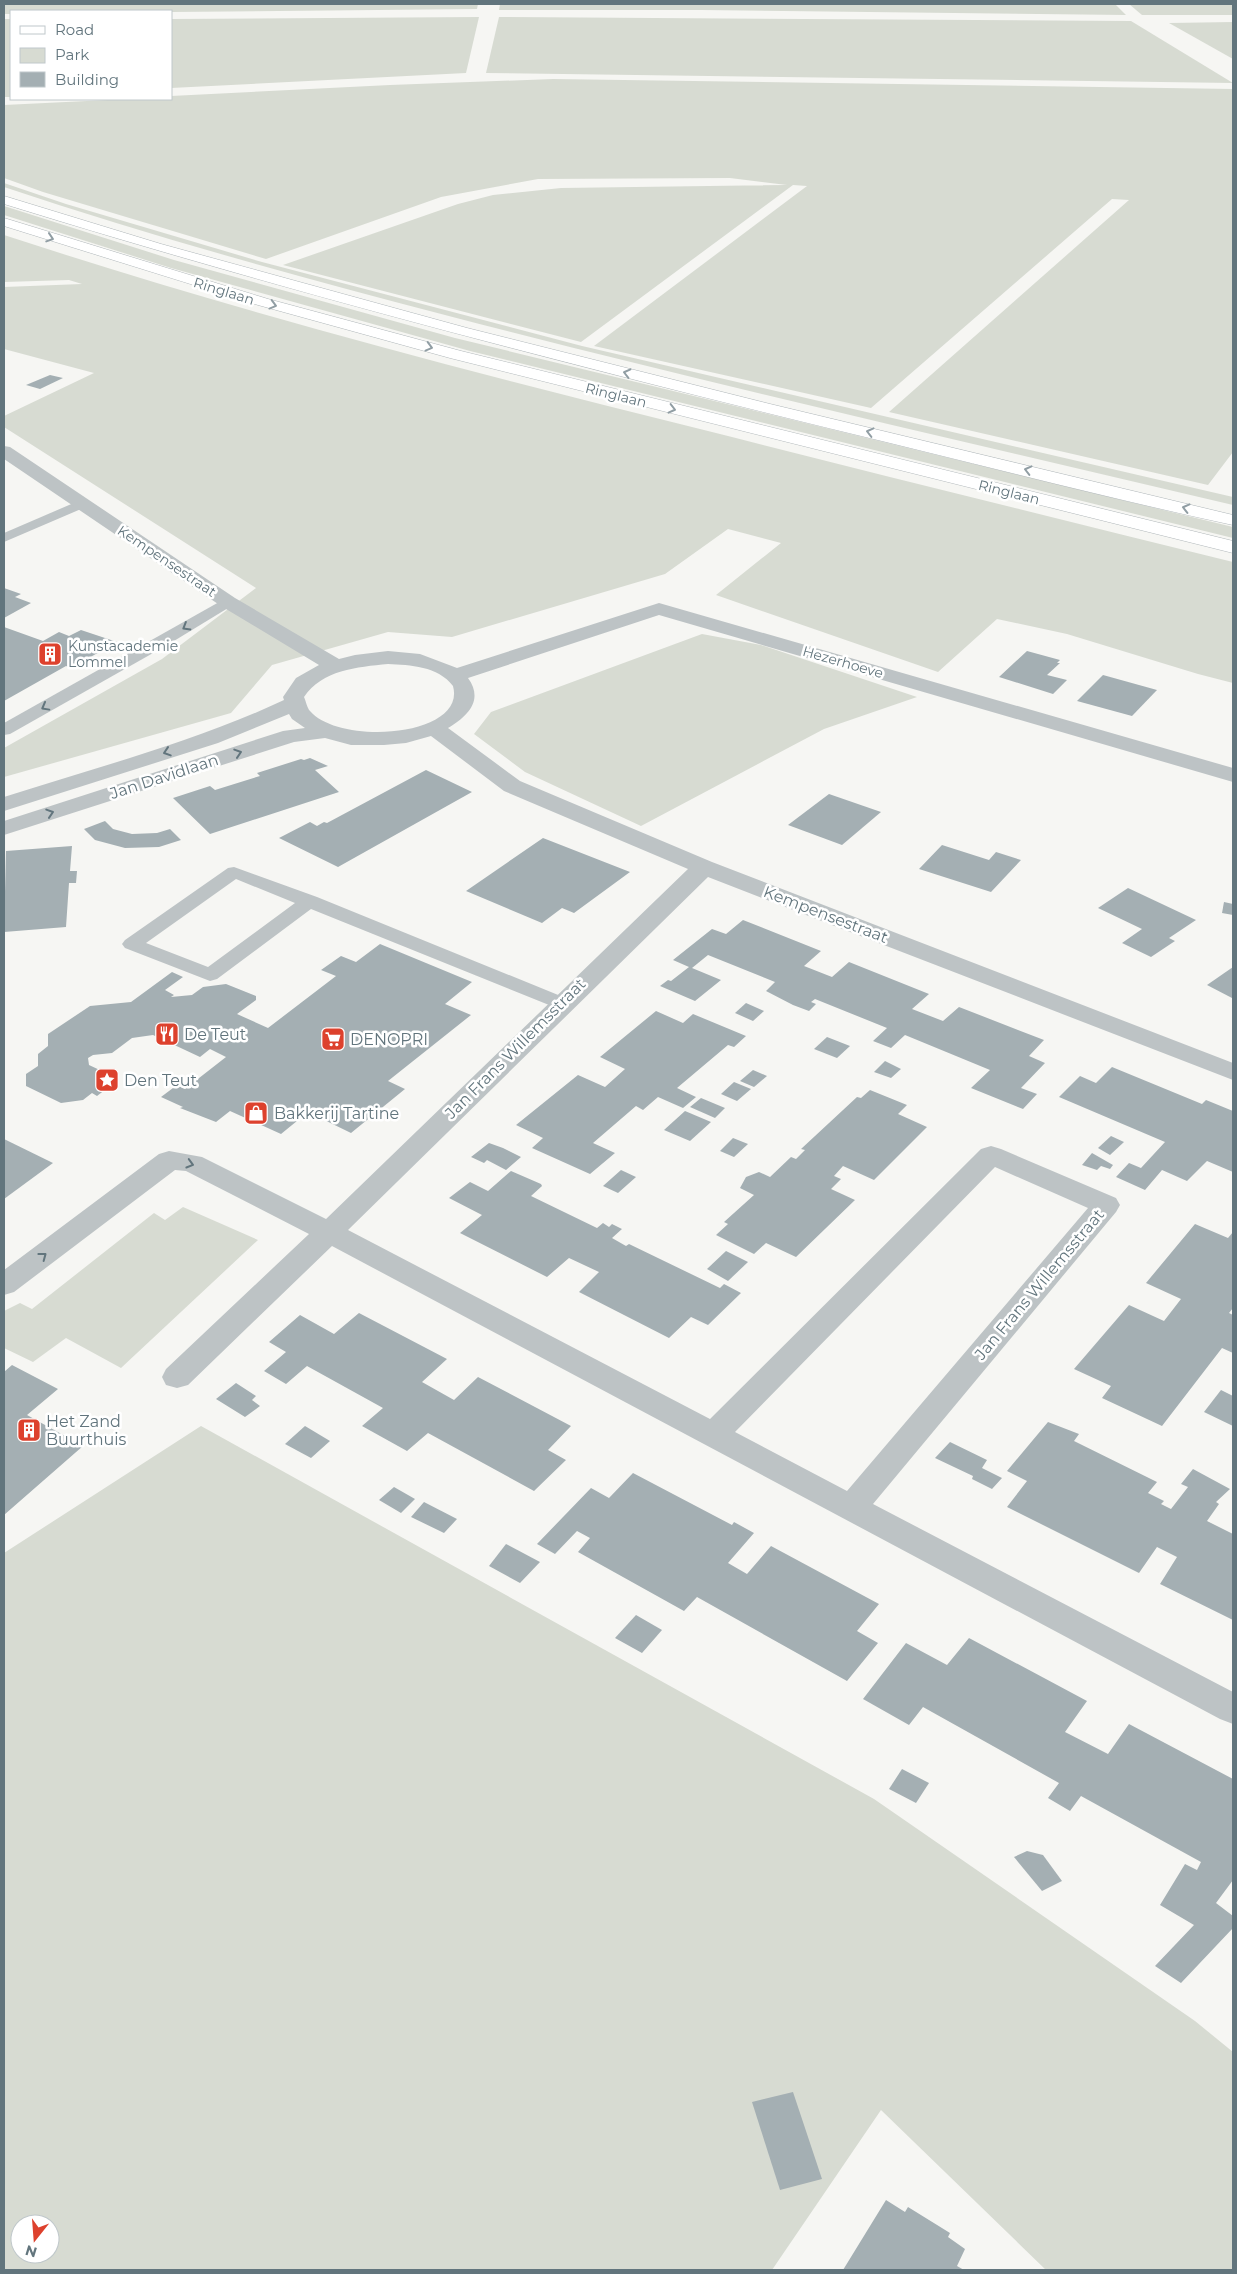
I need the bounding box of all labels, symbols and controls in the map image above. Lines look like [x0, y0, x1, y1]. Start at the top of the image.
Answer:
legend [10, 10, 172, 100]
text: Road [55, 20, 94, 39]
text: Park [55, 45, 89, 64]
text: Building [55, 70, 119, 89]
one-way arrow [45, 232, 54, 242]
street label: Ringlaan [191, 273, 257, 309]
one-way arrow [268, 299, 277, 310]
one-way arrow [425, 342, 433, 352]
one-way arrow [622, 368, 631, 379]
street label: Ringlaan [583, 379, 649, 411]
one-way arrow [667, 403, 676, 414]
one-way arrow [865, 427, 874, 438]
one-way arrow [1023, 465, 1032, 476]
street label: Ringlaan [976, 476, 1042, 508]
one-way arrow [1181, 503, 1190, 514]
street label: Kempensestraat [114, 521, 220, 601]
one-way arrow [183, 621, 192, 631]
place label: Kunstacademie Lommel [68, 637, 178, 671]
building icon: Kunstacademie Lommel [37, 641, 63, 667]
street label: Hezerhoeve [801, 642, 885, 682]
one-way arrow [41, 701, 50, 711]
one-way arrow [163, 746, 172, 756]
one-way arrow [234, 748, 242, 758]
street label: Jan Davidlaan [107, 750, 221, 803]
one-way arrow [45, 808, 54, 818]
street label: Kempensestraat [761, 882, 891, 947]
street label: Jan Frans Willemsstraat [440, 974, 590, 1123]
restaurant icon: De Teut [154, 1021, 180, 1047]
place label: De Teut [184, 1025, 247, 1044]
supermarket icon: DENOPRI [320, 1026, 346, 1052]
place label: DENOPRI [350, 1030, 428, 1049]
place icon: Den Teut [94, 1067, 120, 1093]
place label: Den Teut [124, 1071, 198, 1090]
shop icon: Bakkerij Tartine [243, 1100, 269, 1126]
place label: Bakkerij Tartine [274, 1104, 399, 1123]
one-way arrow [186, 1158, 194, 1169]
street label: Jan Frans Willemsstraat [970, 1205, 1108, 1364]
one-way arrow [37, 1253, 47, 1262]
place label: Het Zand Buurthuis [46, 1412, 127, 1449]
building icon: Het Zand Buurthuis [16, 1417, 42, 1443]
north arrow [10, 2214, 60, 2264]
text: N [23, 2241, 39, 2262]

